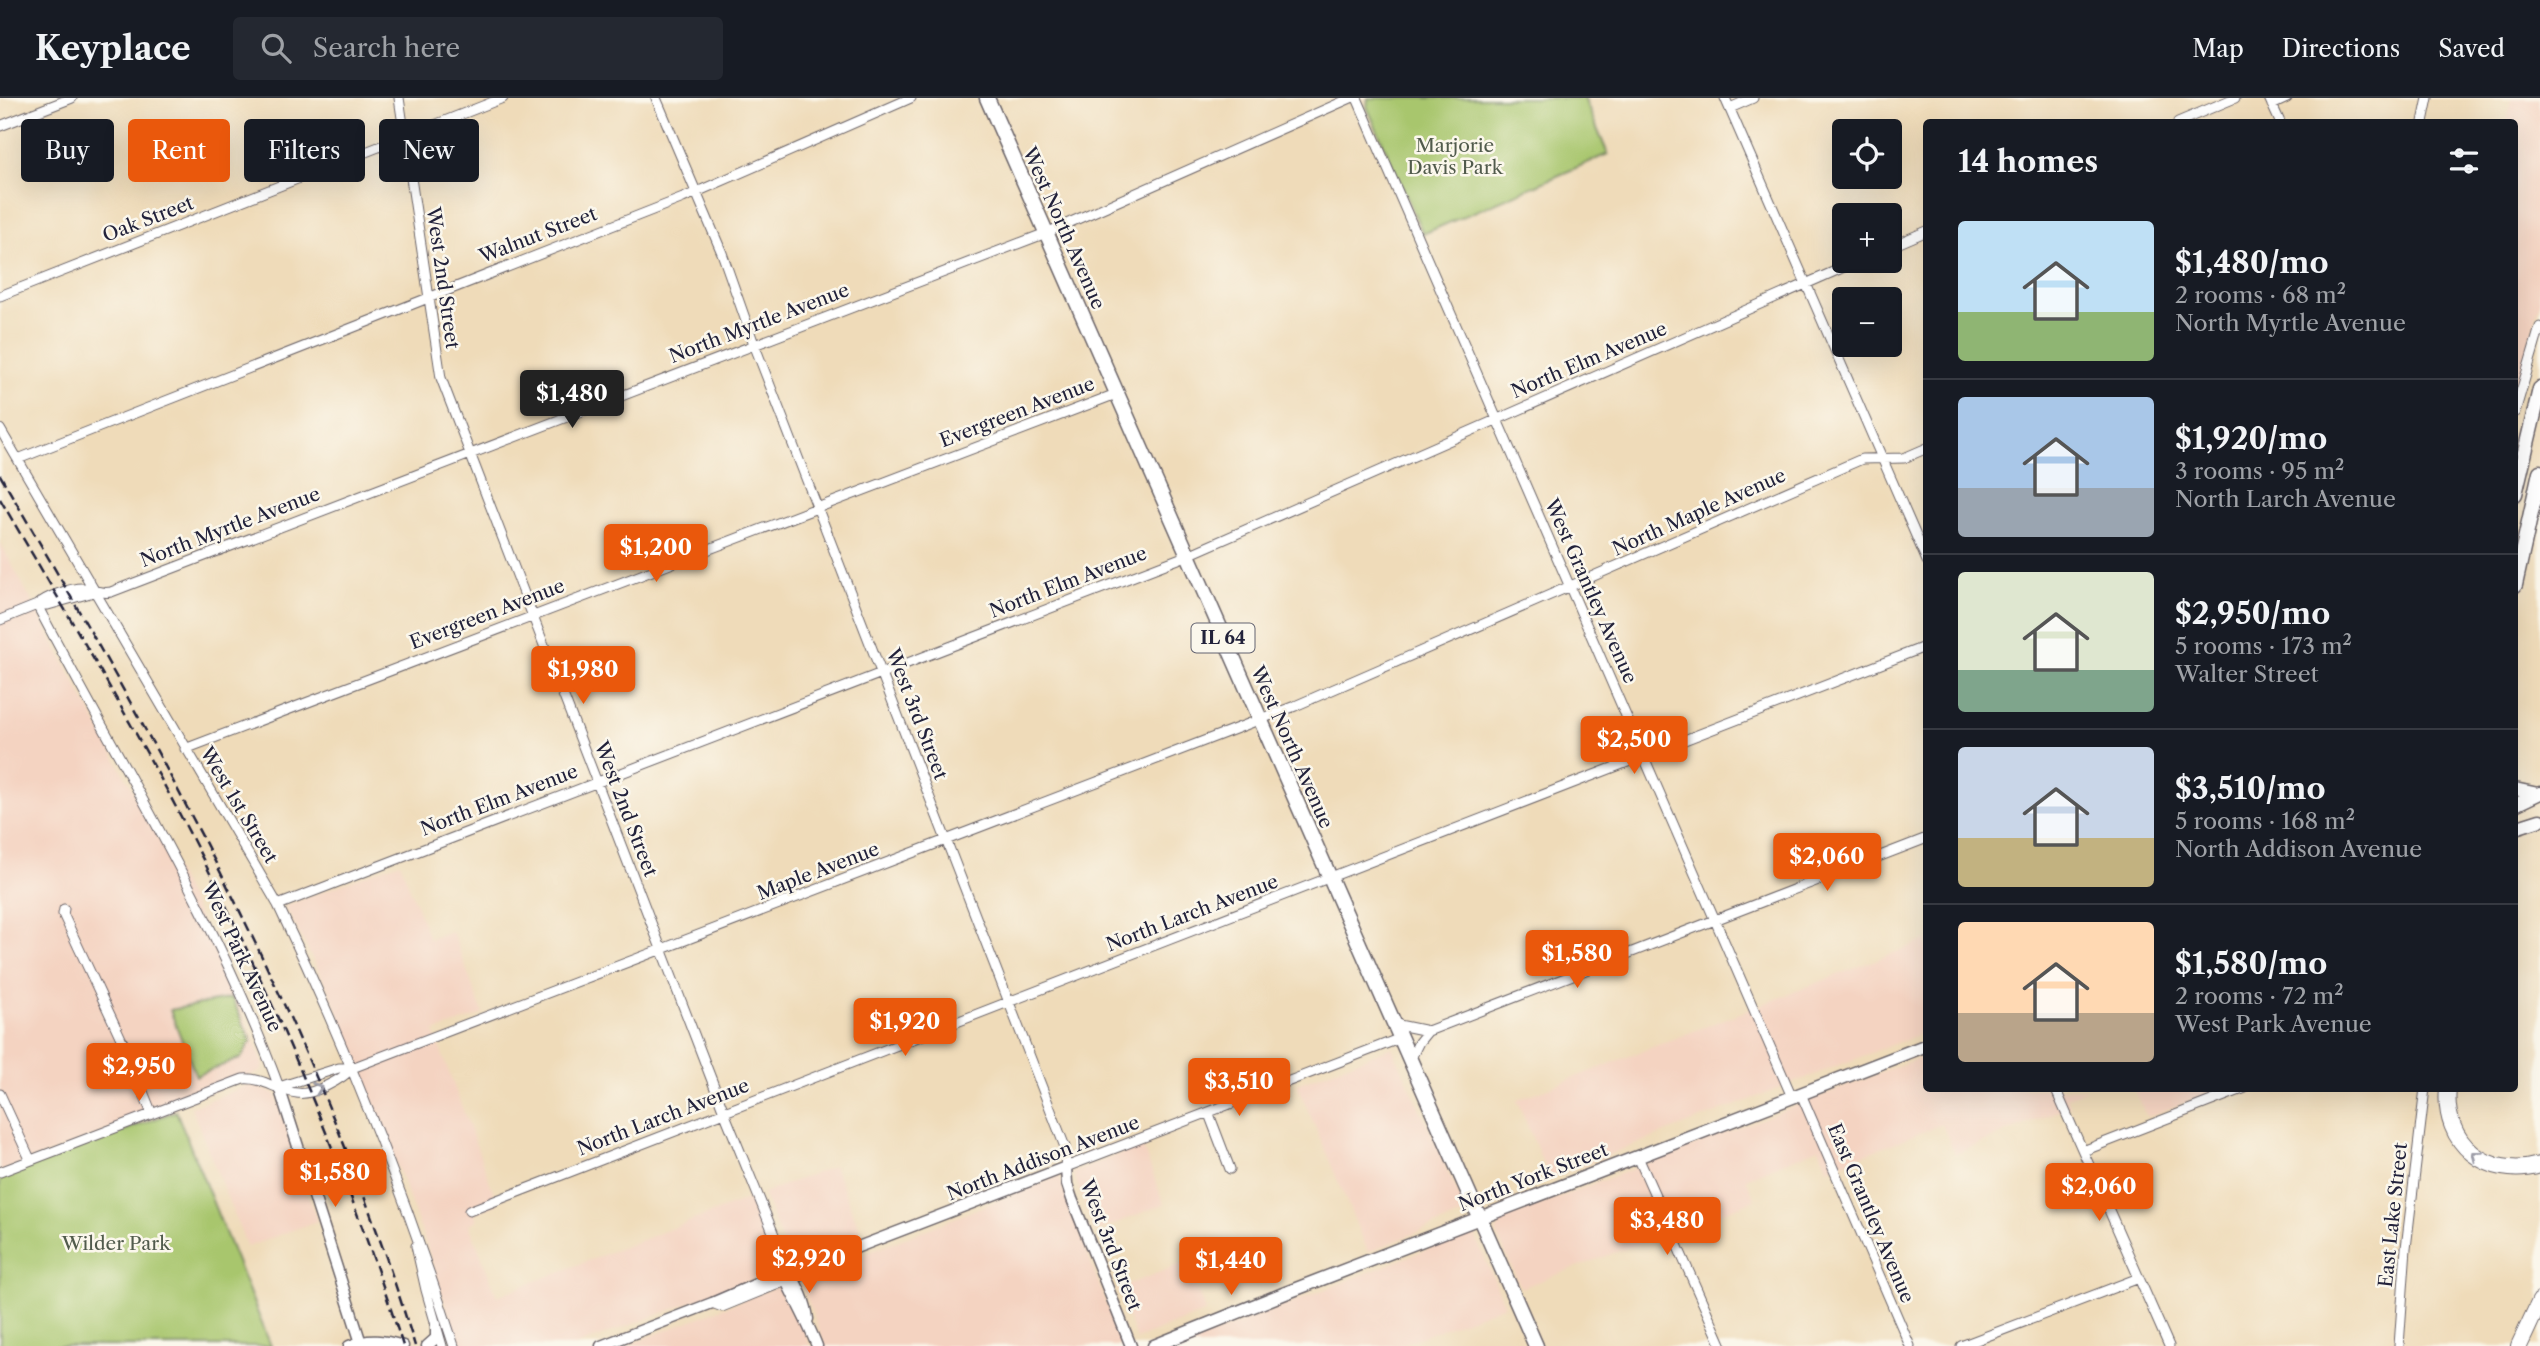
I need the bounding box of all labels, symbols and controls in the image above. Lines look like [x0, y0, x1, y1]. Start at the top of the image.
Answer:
search box [233, 17, 723, 80]
text: Keyplace [35, 28, 191, 69]
icon: search [257, 29, 295, 67]
text: Search here [313, 32, 460, 64]
text: Map [2192, 34, 2244, 63]
text: Directions [2282, 34, 2400, 63]
text: Saved [2438, 34, 2505, 63]
chip: Buy [21, 119, 114, 182]
chip: Rent [128, 119, 230, 182]
chip: Filters [244, 119, 365, 182]
chip: New [379, 119, 479, 182]
map controls [1832, 119, 1902, 357]
button: locate [1832, 119, 1902, 189]
park label: Marjorie Davis Park [1407, 134, 1504, 179]
street label: West North Avenue [1017, 142, 1110, 313]
icon: filters [2445, 142, 2483, 180]
text: 14 homes [1958, 143, 2098, 180]
street label: Oak Street [99, 191, 197, 247]
street label: Walnut Street [475, 202, 600, 268]
button: + [1832, 203, 1902, 273]
street label: West 2nd Street [422, 205, 464, 351]
text: $1,480/mo [2175, 244, 2329, 281]
icon: home [2014, 249, 2098, 333]
street label: North Myrtle Avenue [666, 278, 852, 368]
text: 2 rooms · 68 m² [2175, 281, 2346, 309]
button: − [1832, 287, 1902, 357]
text: North Myrtle Avenue [2175, 309, 2406, 337]
street label: North Elm Avenue [1508, 317, 1670, 403]
pin: $1,480 [515, 370, 629, 430]
street label: Evergreen Avenue [936, 372, 1098, 452]
text: $1,480 [536, 379, 608, 407]
text: $1,920/mo [2175, 420, 2327, 457]
icon: home [2014, 425, 2098, 509]
text: 3 rooms · 95 m² [2175, 457, 2344, 485]
street label: North Maple Avenue [1609, 463, 1789, 561]
street label: North Myrtle Avenue [137, 482, 323, 572]
text: North Larch Avenue [2175, 485, 2396, 513]
street label: West Grantley Avenue [1540, 494, 1642, 687]
pin: $1,200 [599, 524, 713, 584]
text: $1,200 [620, 533, 692, 561]
street label: North Elm Avenue [986, 541, 1150, 623]
street label: Evergreen Avenue [406, 574, 568, 654]
text: $2,950/mo [2175, 595, 2330, 632]
icon: home [2014, 600, 2098, 684]
road number: IL 64 [1192, 624, 1254, 652]
text: 5 rooms · 173 m² [2175, 632, 2352, 660]
street label: West 3rd Street [881, 644, 953, 783]
pin: $1,980 [526, 646, 640, 706]
text: $1,980 [547, 655, 619, 683]
text: Walter Street [2175, 660, 2319, 688]
street label: West North Avenue [1245, 661, 1338, 832]
pin: $2,500 [1577, 716, 1691, 776]
text: $2,500 [1597, 725, 1671, 753]
street label: West 2nd Street [589, 737, 662, 880]
street label: West 1st Street [195, 742, 283, 868]
street label: North Elm Avenue [417, 759, 581, 841]
text: $3,510/mo [2175, 770, 2326, 807]
icon: home [2014, 775, 2098, 859]
text: 5 rooms · 168 m² [2175, 807, 2355, 835]
pin: $2,060 [1770, 834, 1884, 893]
text: North Addison Avenue [2175, 835, 2422, 863]
street label: Maple Avenue [754, 837, 882, 905]
text: $2,060 [1789, 842, 1865, 870]
street label: North Larch Avenue [1103, 870, 1281, 956]
street label: West Park Avenue [197, 878, 287, 1035]
pin: $1,580 [1520, 930, 1634, 990]
text: $1,580 [1541, 939, 1613, 967]
text: $1,580/mo [2175, 945, 2327, 982]
icon: home [2014, 950, 2098, 1034]
text: 2 rooms · 72 m² [2175, 982, 2344, 1010]
pin: $1,920 [848, 998, 962, 1058]
text: $1,920 [870, 1007, 940, 1035]
text: West Park Avenue [2175, 1010, 2372, 1038]
pin: $2,950 [82, 1044, 196, 1103]
text: $2,950 [102, 1052, 176, 1080]
pin: $3,510 [1182, 1058, 1296, 1118]
text: $3,510 [1204, 1067, 1274, 1095]
street label: North Larch Avenue [574, 1074, 752, 1160]
one-way arrow [311, 1082, 323, 1096]
street label: North Addison Avenue [944, 1111, 1142, 1205]
street label: East Grantley Avenue [1823, 1120, 1919, 1306]
street label: North York Street [1455, 1138, 1611, 1216]
street label: East Lake Street [2374, 1141, 2412, 1288]
pin: $1,580 [278, 1150, 392, 1209]
one-way arrow [2472, 1150, 2484, 1163]
text: $1,580 [299, 1158, 371, 1186]
pin: $2,060 [2042, 1164, 2156, 1223]
text: $2,060 [2061, 1172, 2137, 1200]
street label: West 3rd Street [1075, 1175, 1147, 1314]
pin: $3,480 [1610, 1198, 1724, 1257]
text: $3,480 [1630, 1206, 1704, 1234]
park label: Wilder Park [61, 1232, 171, 1255]
pin: $2,920 [752, 1236, 866, 1295]
pin: $1,440 [1174, 1238, 1288, 1297]
text: $2,920 [772, 1244, 846, 1272]
text: $1,440 [1195, 1246, 1267, 1274]

